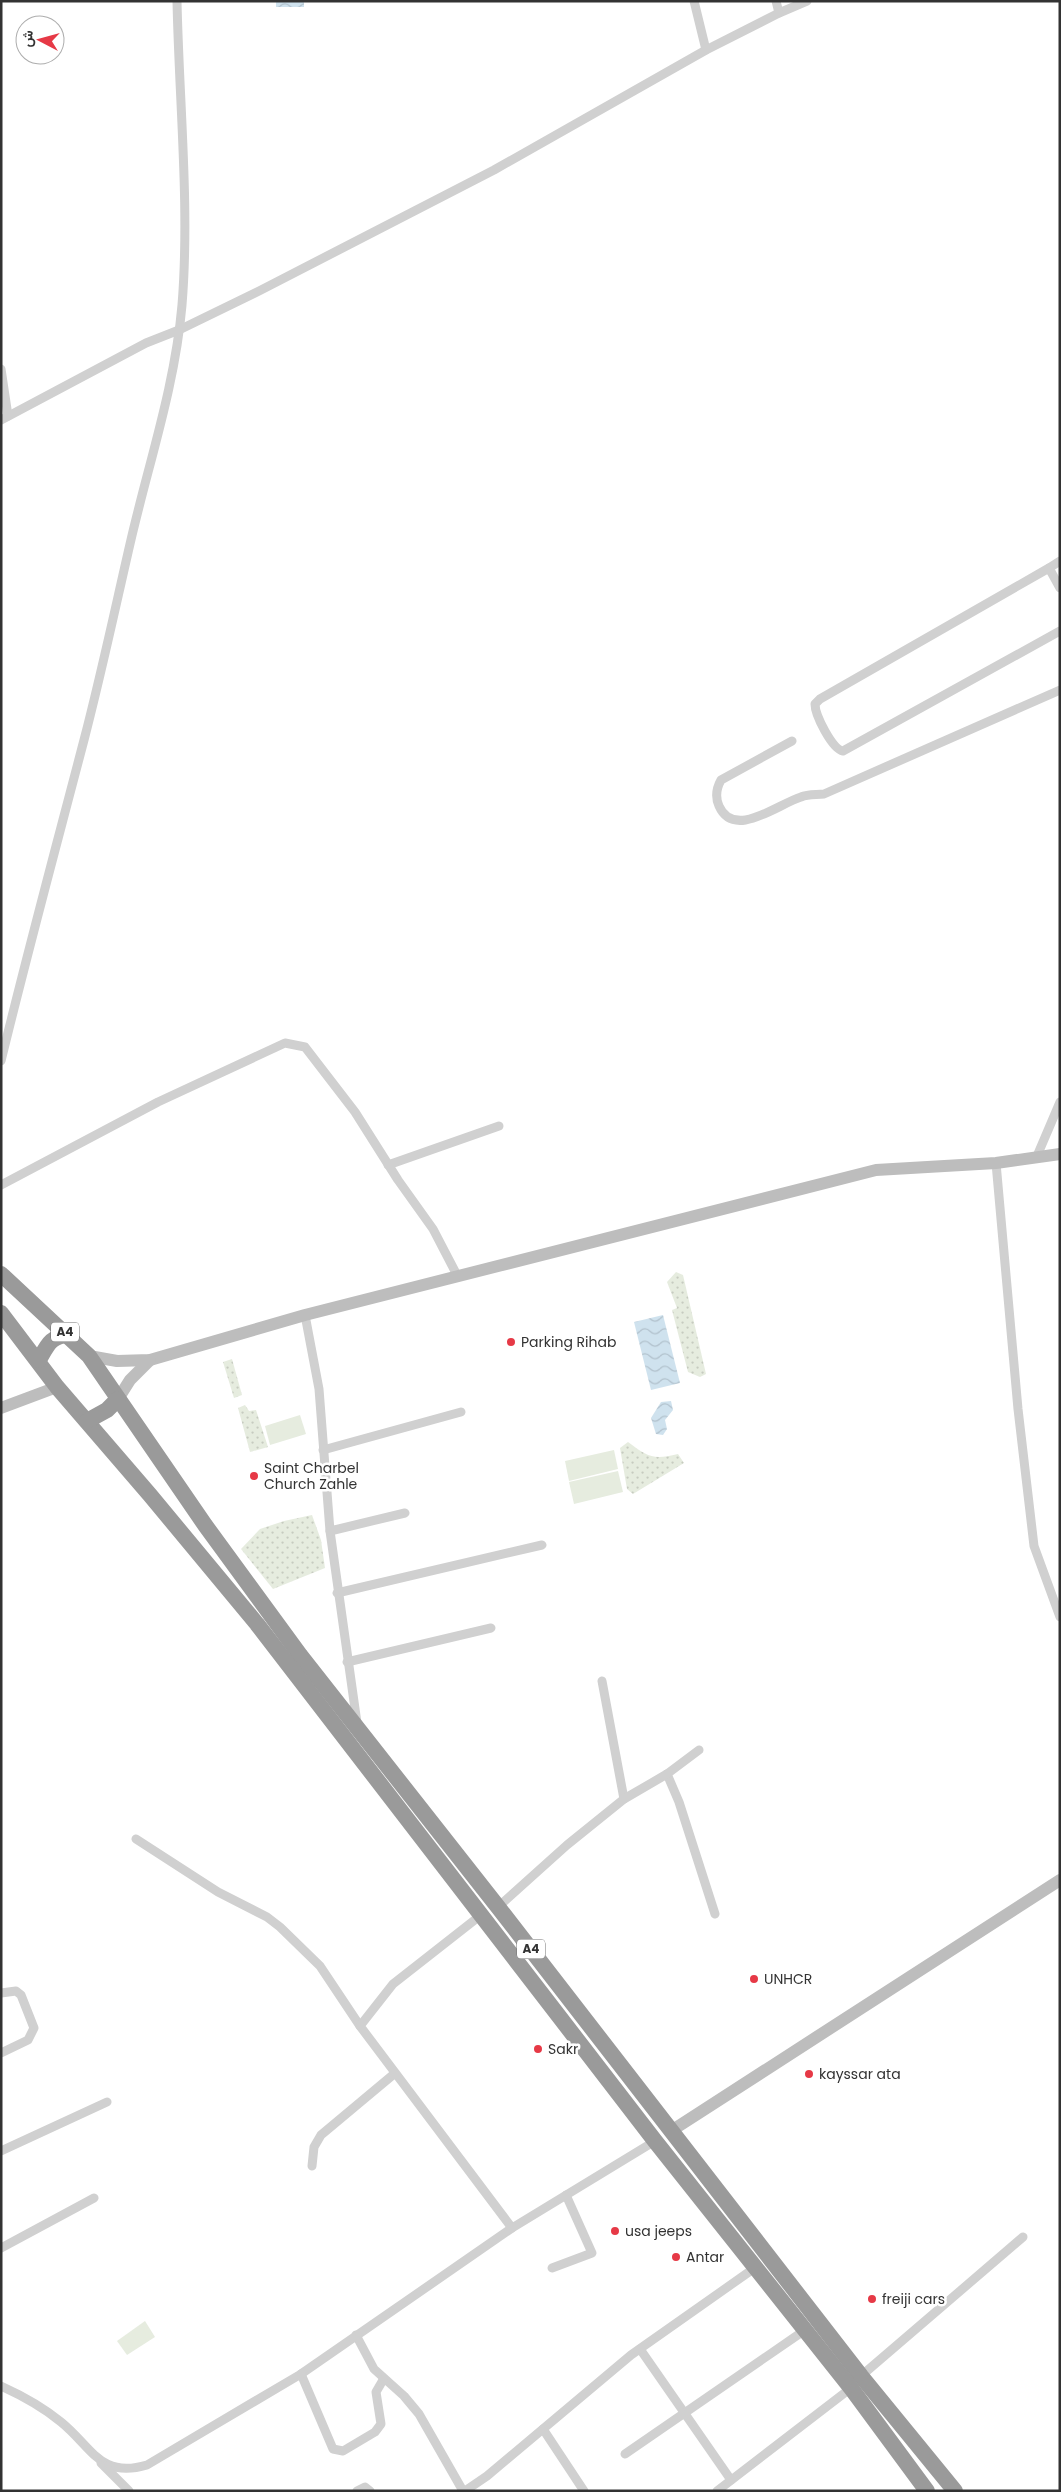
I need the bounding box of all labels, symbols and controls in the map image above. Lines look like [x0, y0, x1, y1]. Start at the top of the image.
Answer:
north arrow [15, 15, 65, 65]
text: ش [16, 29, 38, 48]
road number: A4 [51, 1322, 79, 1341]
place label: Parking Rihab [521, 1332, 616, 1352]
marker: Parking Rihab [505, 1336, 517, 1348]
place label: Saint Charbel Church Zahle [264, 1458, 359, 1494]
marker: Saint Charbel Church Zahle [248, 1470, 260, 1482]
road number: A4 [517, 1940, 545, 1958]
place label: UNHCR [764, 1969, 812, 1989]
marker: UNHCR [748, 1973, 760, 1985]
place label: Sakr [548, 2039, 578, 2059]
marker: Sakr [532, 2043, 544, 2055]
place label: kayssar ata [819, 2064, 901, 2084]
marker: kayssar ata [803, 2068, 815, 2080]
place label: usa jeeps [625, 2221, 692, 2241]
marker: usa jeeps [609, 2225, 621, 2237]
place label: Antar [686, 2247, 724, 2267]
marker: Antar [670, 2251, 682, 2263]
place label: freiji cars [882, 2289, 945, 2309]
marker: freiji cars [866, 2293, 878, 2305]

